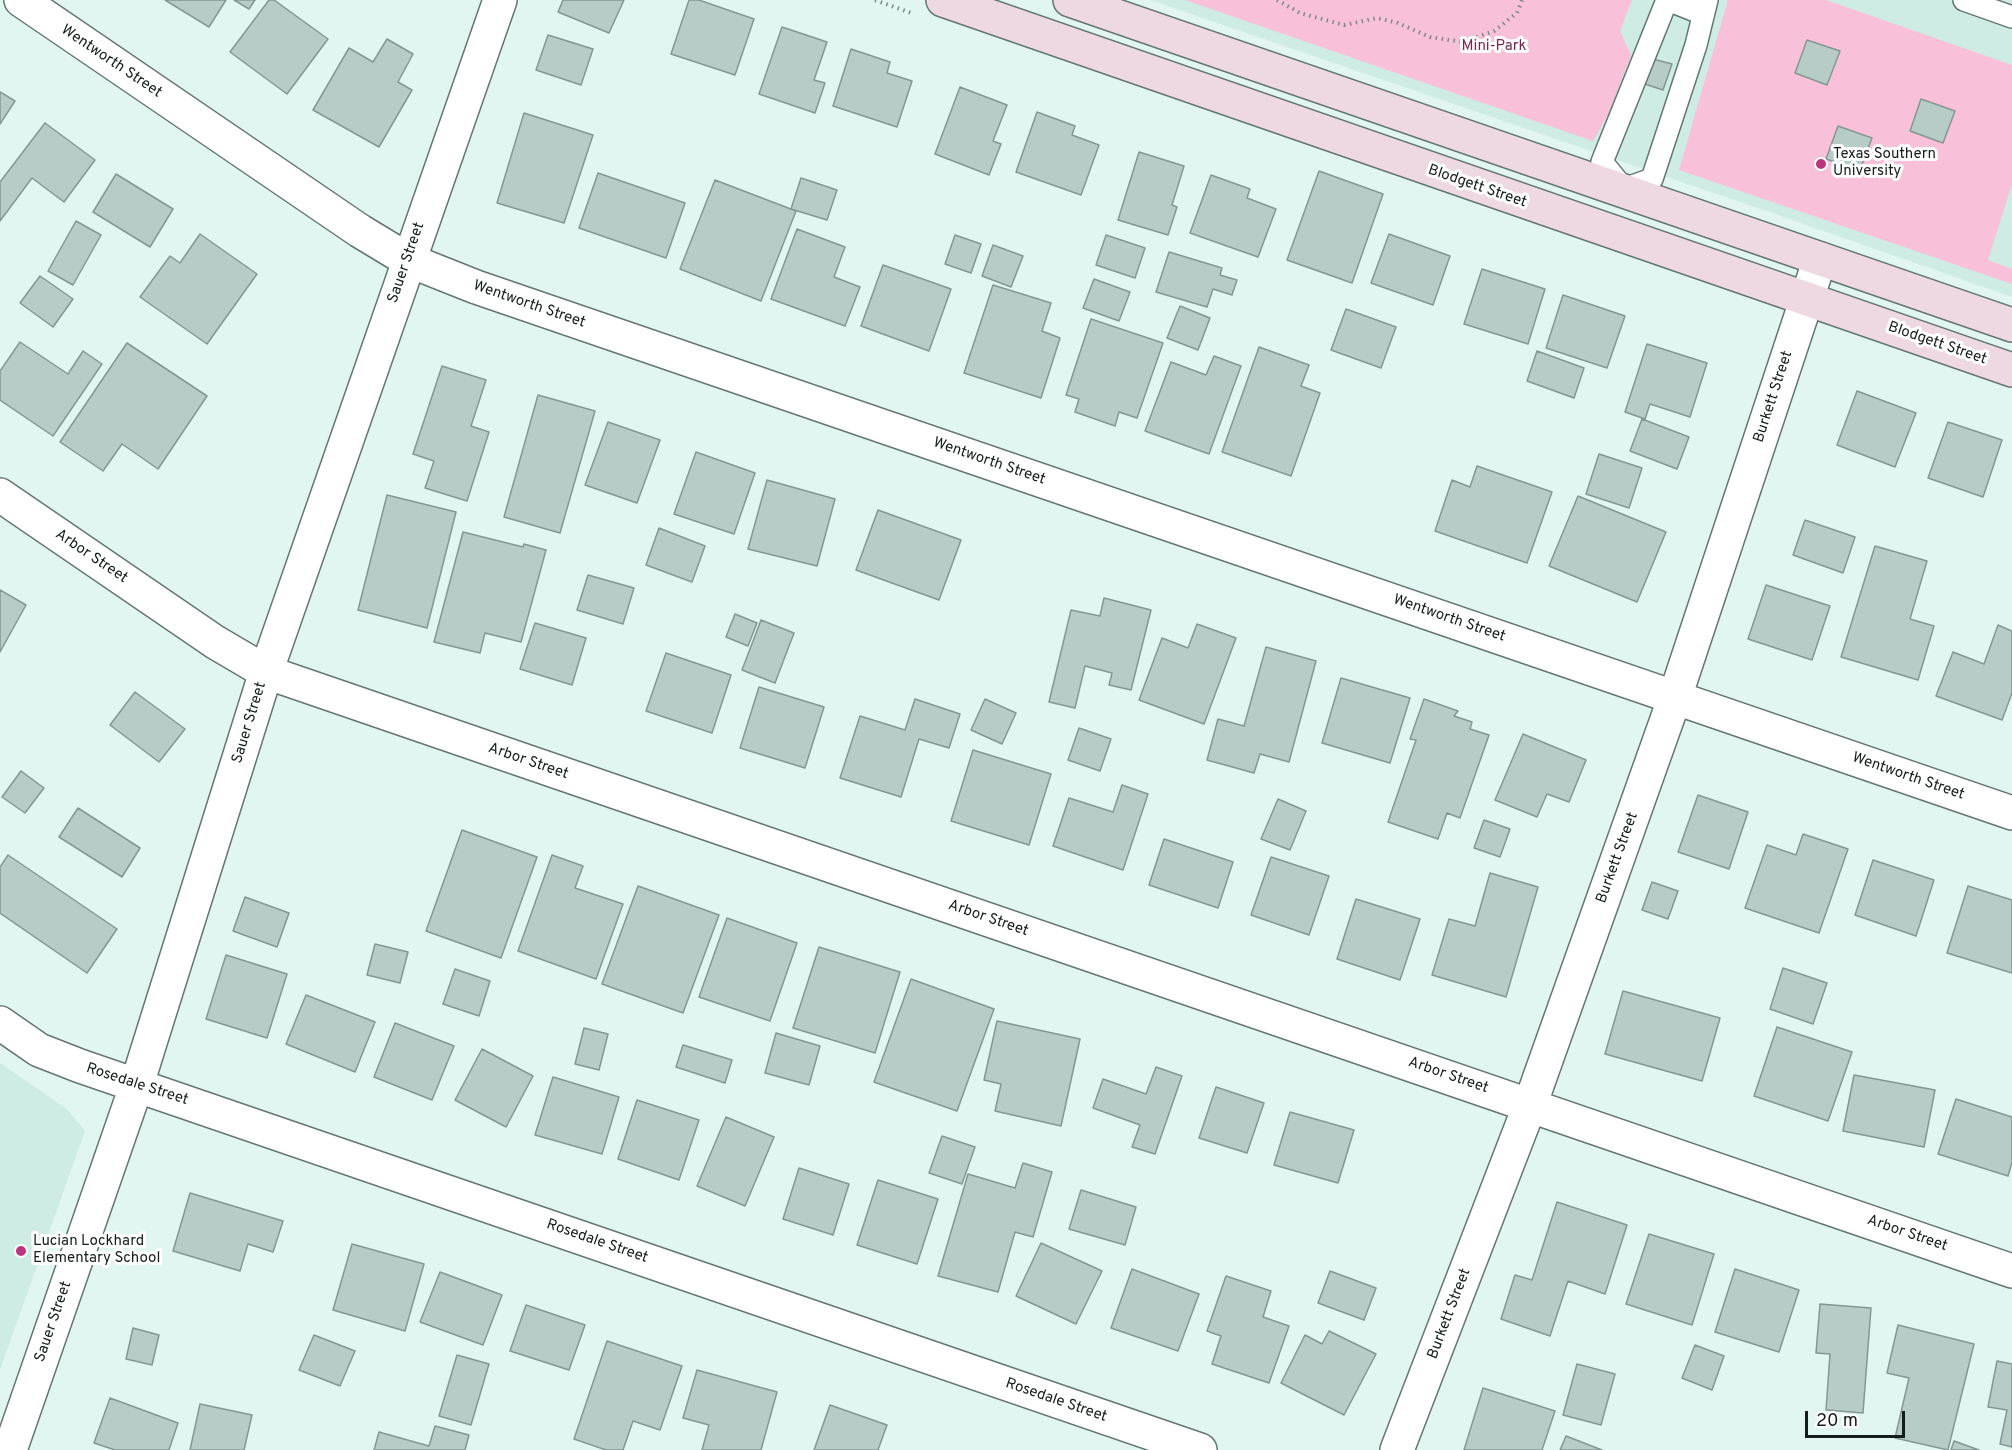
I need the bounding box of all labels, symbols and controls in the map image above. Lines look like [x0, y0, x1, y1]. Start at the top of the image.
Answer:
street label: Wentworth Street [57, 22, 165, 102]
park label: Mini-Park [1462, 38, 1526, 56]
place label: Texas Southern University [1833, 146, 1936, 181]
marker: Texas Southern University [1814, 157, 1828, 171]
street label: Blodgett Street [1425, 162, 1529, 212]
street label: Sauer Street [385, 220, 429, 306]
street label: Wentworth Street [470, 277, 588, 333]
street label: Blodgett Street [1885, 319, 1989, 369]
street label: Burkett Street [1751, 349, 1797, 445]
street label: Wentworth Street [930, 434, 1048, 490]
street label: Arbor Street [51, 526, 131, 588]
street label: Wentworth Street [1390, 591, 1508, 647]
street label: Sauer Street [229, 680, 271, 766]
street label: Arbor Street [486, 740, 570, 784]
street label: Wentworth Street [1849, 749, 1967, 805]
street label: Burkett Street [1593, 810, 1643, 906]
street label: Arbor Street [946, 897, 1030, 941]
street label: Arbor Street [1406, 1054, 1490, 1098]
street label: Rosedale Street [84, 1060, 190, 1110]
street label: Arbor Street [1865, 1212, 1949, 1256]
street label: Rosedale Street [544, 1216, 650, 1268]
place label: Lucian Lockhard Elementary School [33, 1233, 160, 1268]
marker: Lucian Lockhard Elementary School [14, 1244, 28, 1258]
street label: Burkett Street [1424, 1266, 1476, 1362]
street label: Sauer Street [32, 1279, 76, 1365]
street label: Rosedale Street [1003, 1375, 1109, 1427]
scale bar [1808, 1399, 1908, 1437]
text: 20 m [1816, 1410, 1858, 1433]

